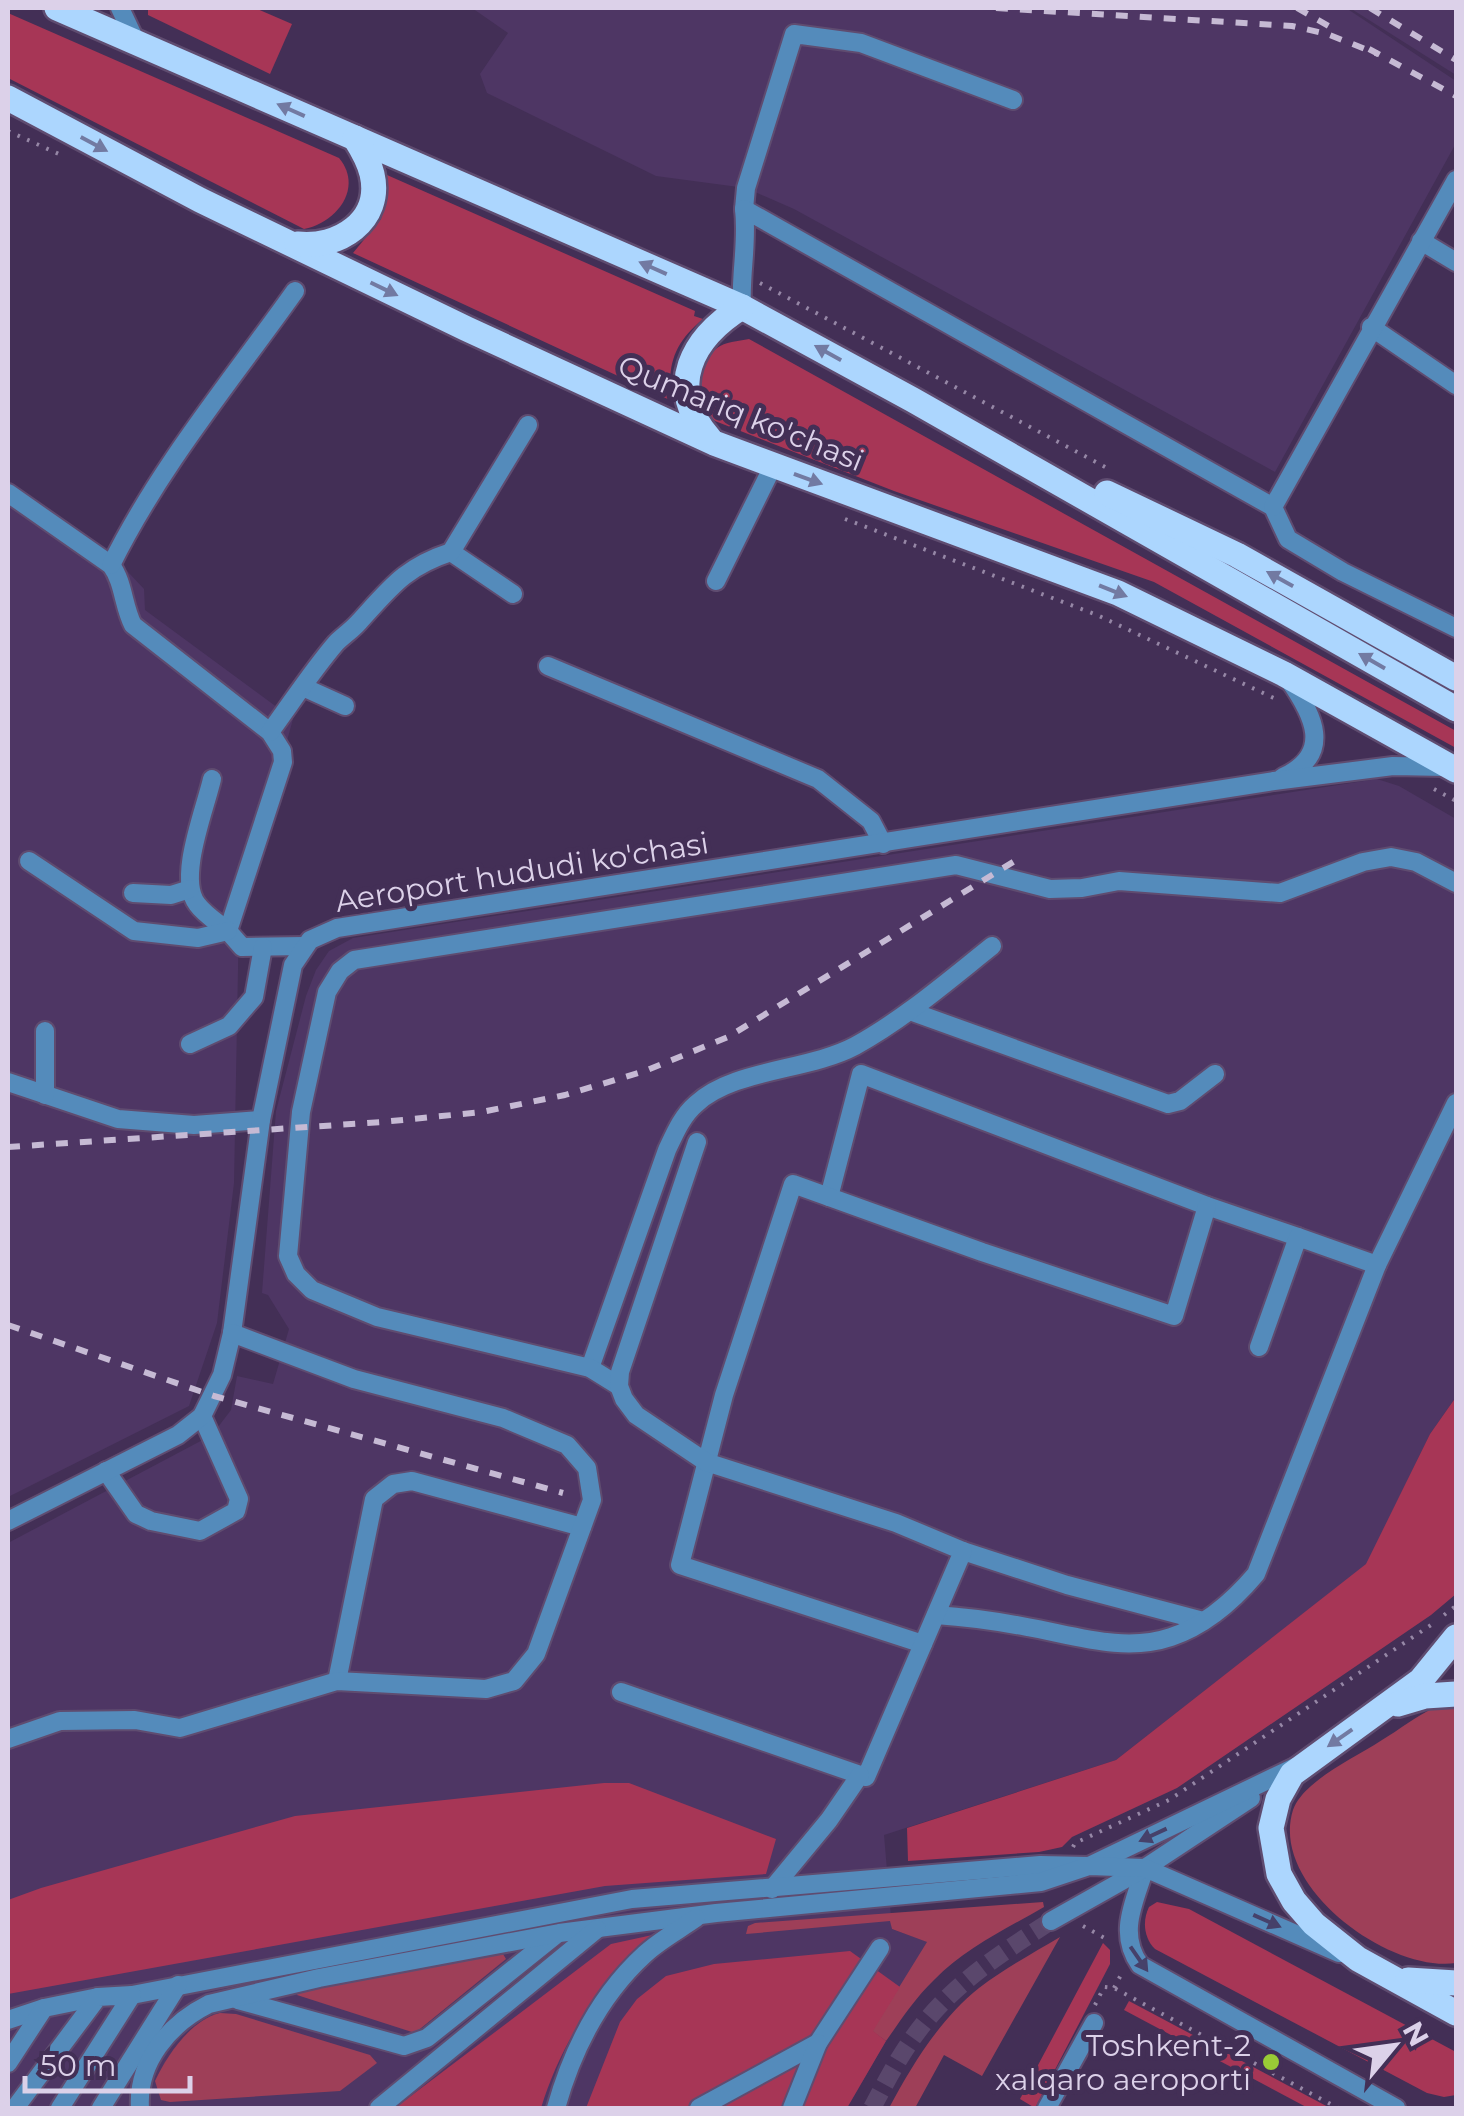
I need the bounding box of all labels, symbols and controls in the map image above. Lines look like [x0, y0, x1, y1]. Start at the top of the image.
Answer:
one-way arrow [276, 102, 306, 118]
one-way arrow [79, 135, 108, 152]
one-way arrow [638, 260, 668, 276]
one-way arrow [370, 281, 399, 298]
one-way arrow [813, 345, 842, 362]
street label: Qumariq ko'chasi [613, 347, 869, 479]
one-way arrow [794, 472, 824, 487]
one-way arrow [1265, 570, 1294, 587]
one-way arrow [1098, 584, 1128, 600]
one-way arrow [1358, 652, 1386, 670]
street label: Aeroport hududi ko'chasi [333, 824, 711, 920]
one-way arrow [1327, 1728, 1353, 1747]
one-way arrow [1138, 1826, 1167, 1843]
one-way arrow [1252, 1913, 1282, 1929]
one-way arrow [1128, 1945, 1149, 1972]
north arrow [1344, 1996, 1444, 2096]
text: N [1396, 2016, 1436, 2052]
place label: Toshkent-2 xalqaro aeroporti [995, 2027, 1251, 2098]
scale bar [25, 2031, 190, 2093]
text: 50 m [40, 2047, 117, 2084]
marker: Toshkent-2 xalqaro aeroporti [1260, 2051, 1282, 2073]

